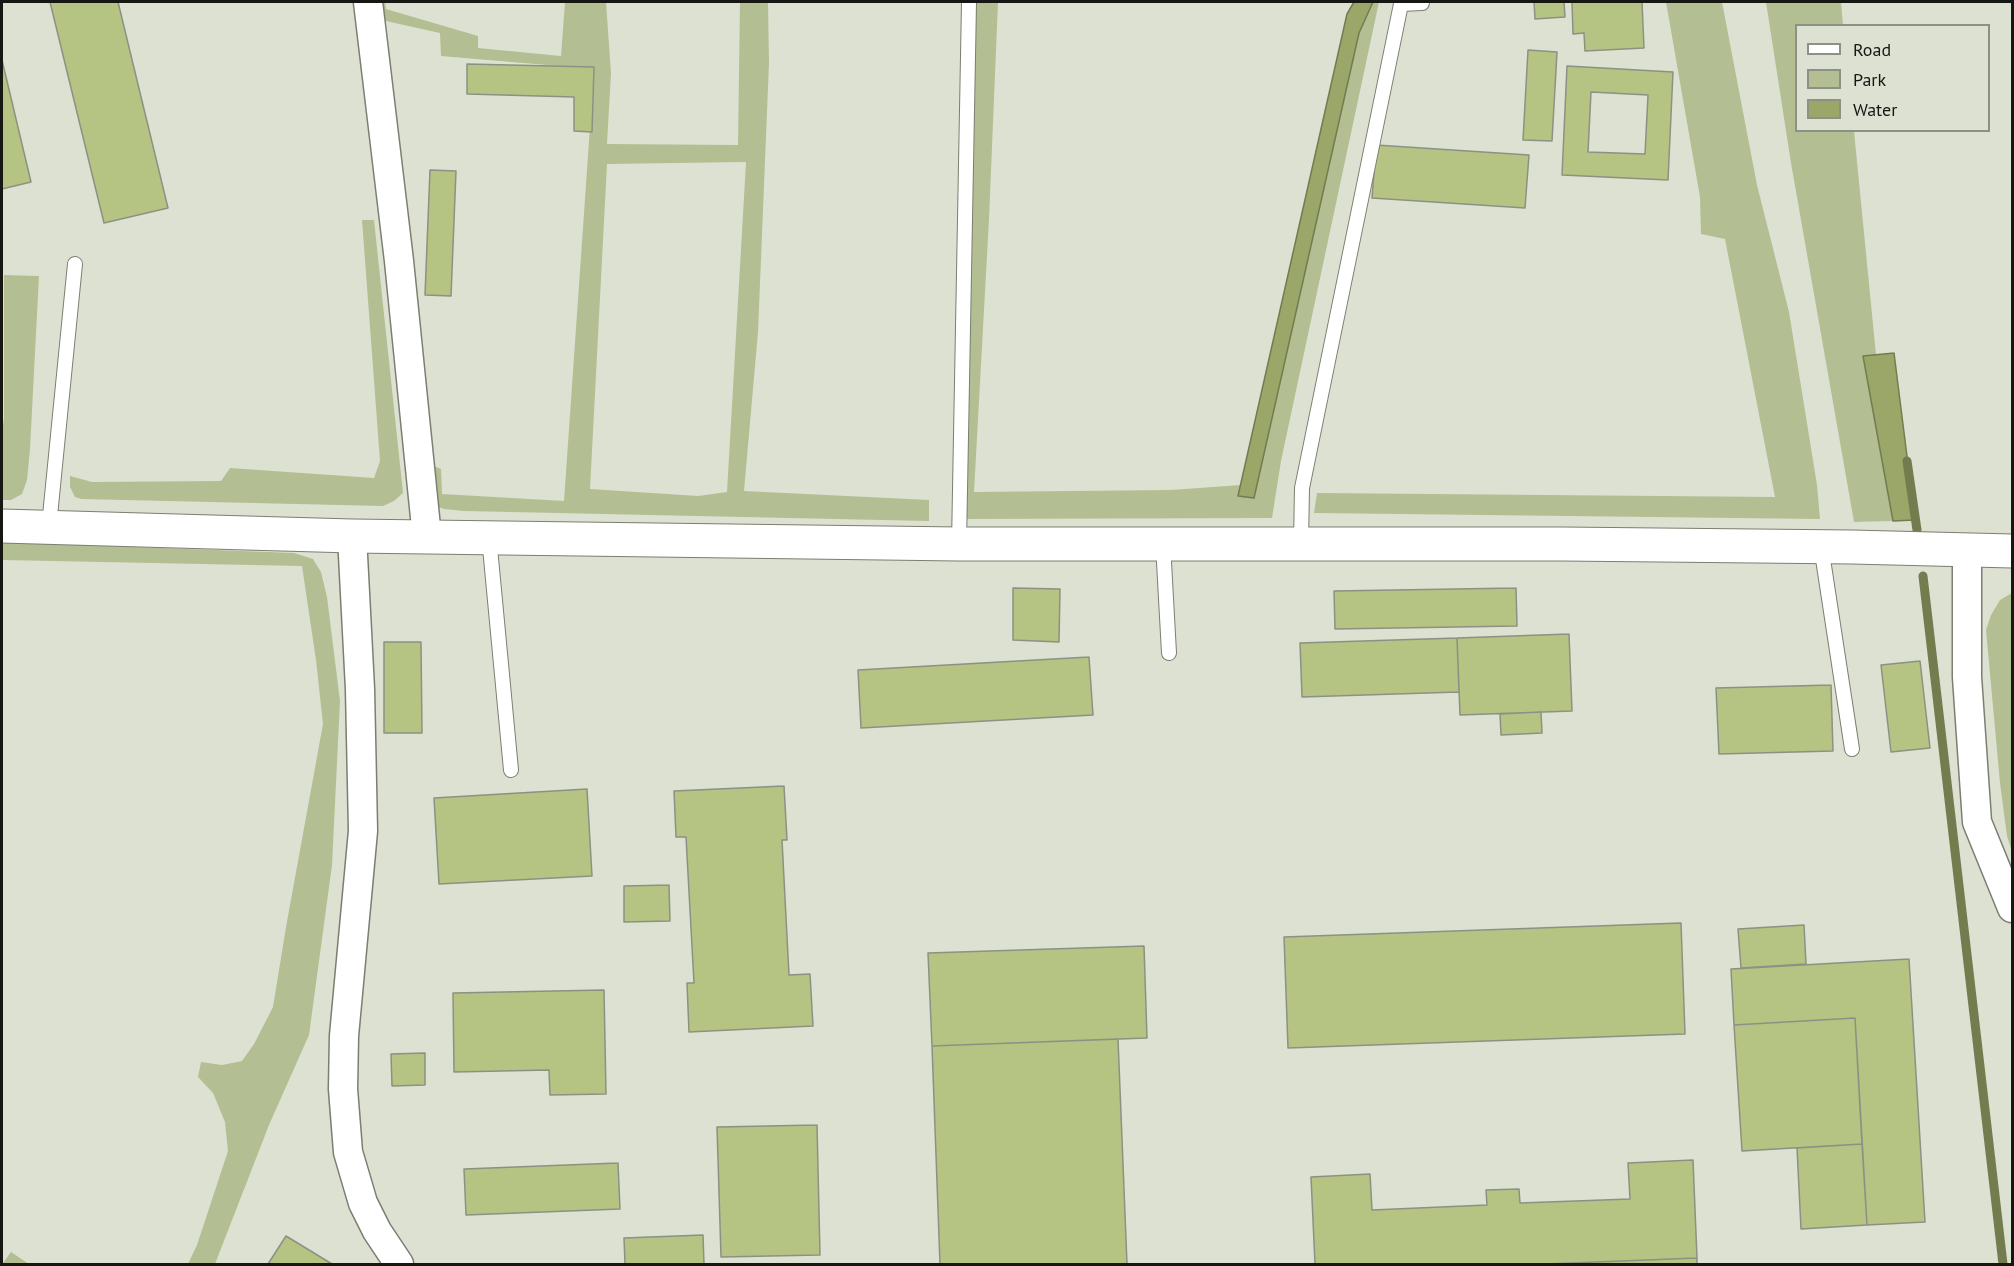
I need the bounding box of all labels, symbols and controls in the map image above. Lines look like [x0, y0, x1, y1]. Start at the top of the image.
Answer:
legend [1795, 24, 1990, 132]
text: Road [1853, 38, 1891, 61]
text: Park [1853, 68, 1886, 91]
text: Water [1853, 98, 1897, 121]

